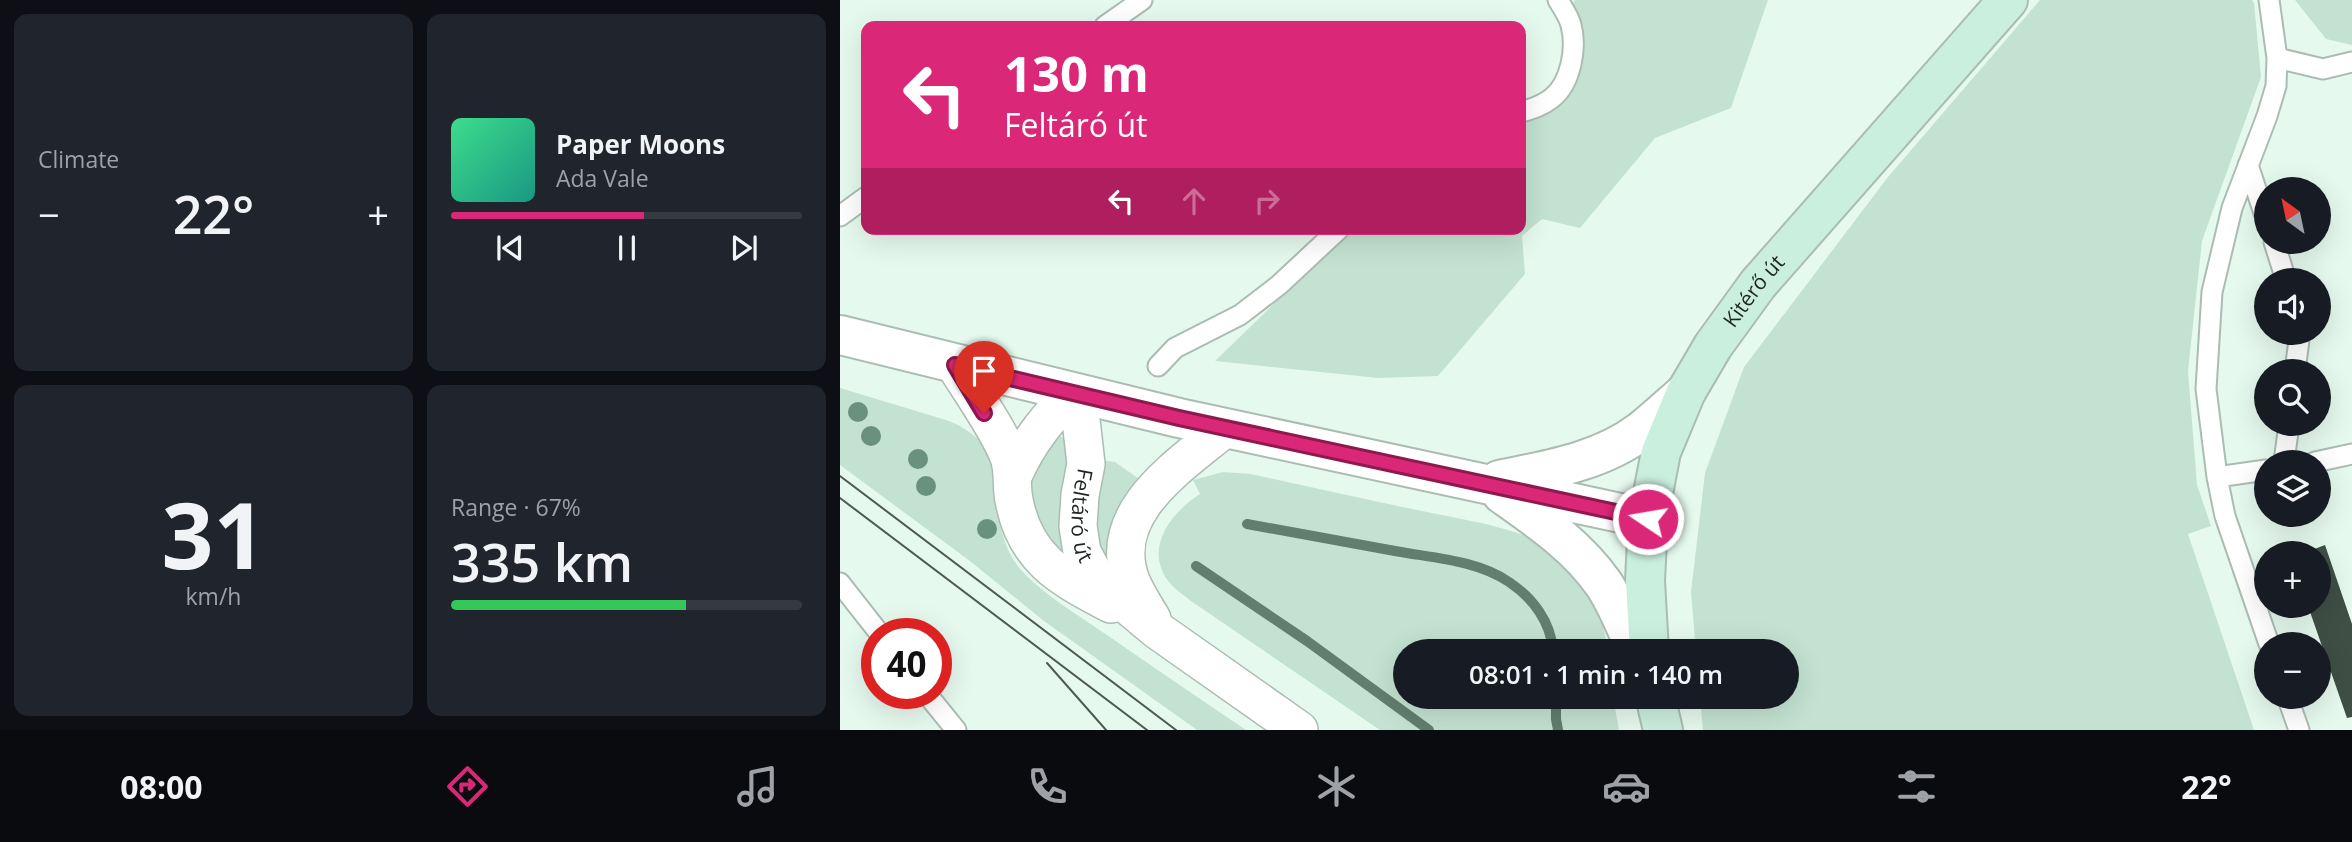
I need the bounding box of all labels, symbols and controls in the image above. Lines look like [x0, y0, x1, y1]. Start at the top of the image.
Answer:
text: 130 m [1004, 40, 1149, 106]
icon: left [889, 49, 980, 140]
text: Feltáró út [1004, 103, 1147, 146]
text: Paper Moons [556, 126, 725, 162]
text: Climate [38, 143, 119, 175]
text: Ada Vale [556, 162, 649, 194]
north arrow [2254, 177, 2331, 254]
map controls [2254, 177, 2331, 709]
text: 22° [173, 178, 254, 249]
icon: left [1102, 182, 1140, 220]
icon: ahead [1175, 182, 1213, 220]
icon: right [1248, 182, 1286, 220]
text: − [38, 188, 60, 240]
text: + [367, 188, 389, 240]
icon: previous [491, 229, 529, 267]
icon: pause [608, 229, 646, 267]
icon: next [725, 229, 763, 267]
street label: Kitérő út [1716, 249, 1790, 333]
button: sound [2254, 268, 2331, 345]
pin [954, 341, 1014, 413]
icon: arrive [965, 352, 1003, 390]
button: search [2254, 359, 2331, 436]
button: layers [2254, 450, 2331, 527]
street label: Feltáró út [1065, 466, 1100, 567]
text: 31 [161, 472, 266, 596]
position arrow [1611, 482, 1685, 556]
text: Range · 67% [451, 491, 581, 523]
text: 335 km [451, 526, 633, 597]
button: + [2254, 541, 2331, 618]
text: km/h [186, 580, 241, 612]
speed limit sign: 40 [861, 618, 952, 709]
button: − [2254, 632, 2331, 709]
text: 08:01 · 1 min · 140 m [1469, 656, 1723, 692]
icon: directions [443, 762, 492, 811]
icon: music [733, 762, 782, 811]
icon: phone [1023, 762, 1072, 811]
icon: climate [1312, 762, 1361, 811]
icon: car [1602, 762, 1651, 811]
icon: filters [1892, 762, 1941, 811]
text: 08:00 [120, 765, 203, 808]
text: 22° [2181, 765, 2232, 808]

